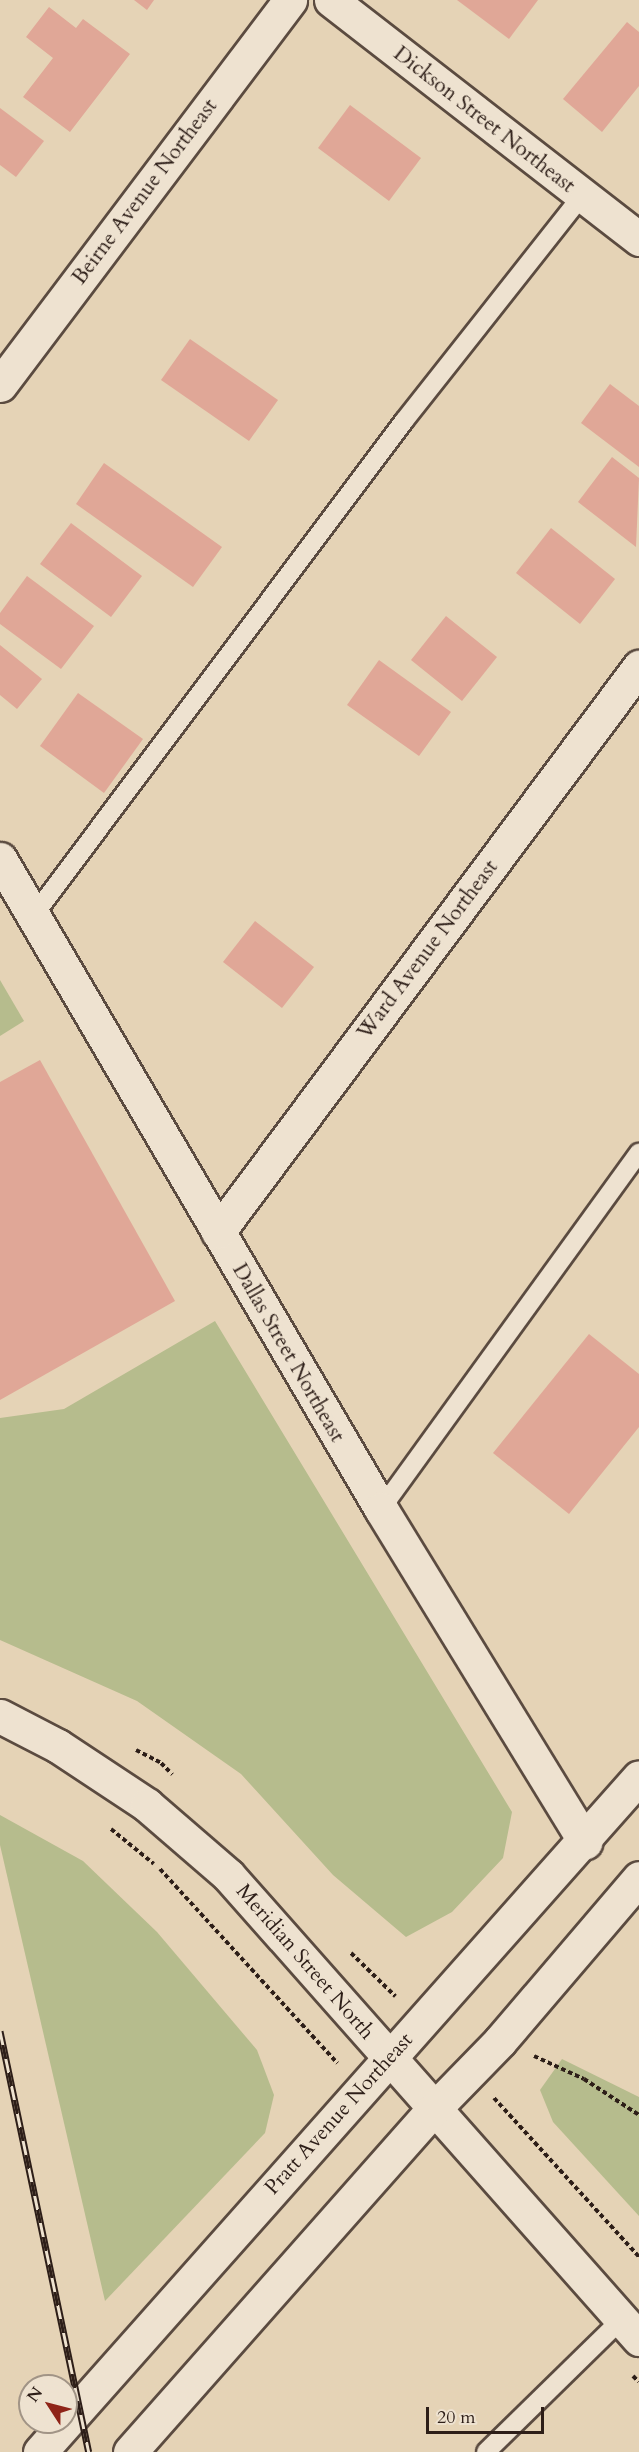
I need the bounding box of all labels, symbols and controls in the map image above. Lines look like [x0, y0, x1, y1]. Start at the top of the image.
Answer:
street label: Dickson Street Northeast [388, 41, 580, 199]
street label: Beirne Avenue Northeast [67, 94, 223, 290]
street label: Ward Avenue Northeast [352, 855, 504, 1045]
street label: Dallas Street Northeast [227, 1259, 349, 1447]
street label: Meridian Street North [231, 1879, 379, 2045]
street label: Pratt Avenue Northeast [260, 2028, 418, 2200]
north arrow [18, 2374, 78, 2434]
text: N [22, 2383, 48, 2407]
scale bar [429, 2395, 548, 2433]
text: 20 m [437, 2405, 476, 2430]

